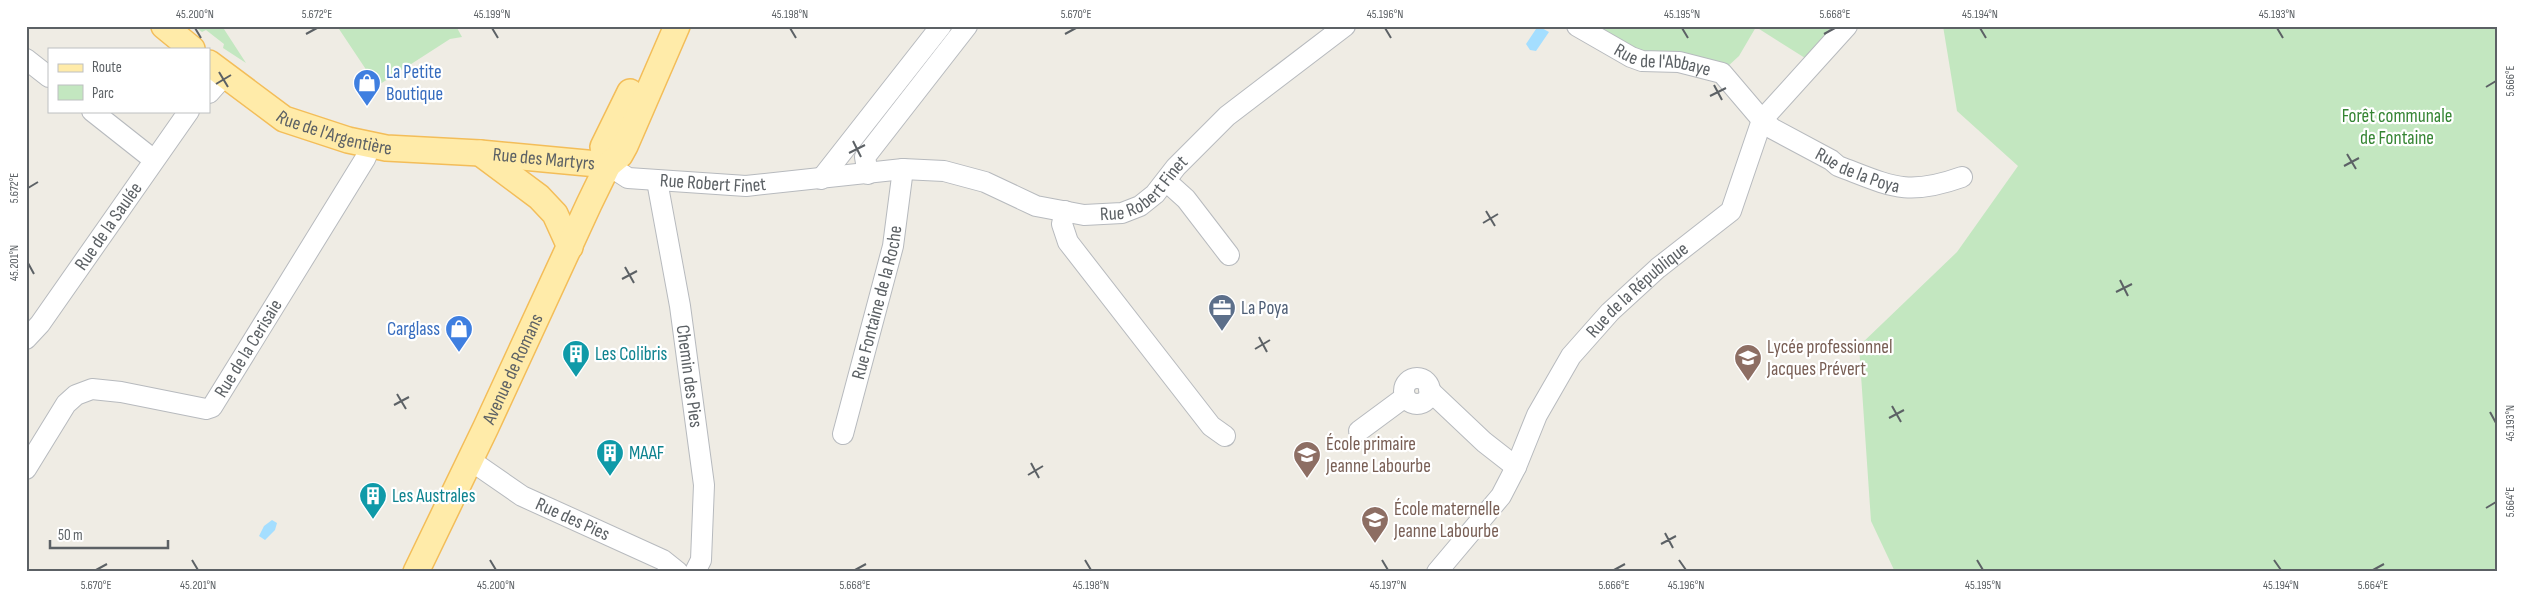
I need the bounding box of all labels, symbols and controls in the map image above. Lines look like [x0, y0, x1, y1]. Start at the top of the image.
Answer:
text: 45.200°N [176, 7, 214, 22]
text: 5.672°E [302, 7, 332, 22]
text: 45.199°N [474, 7, 510, 22]
text: 45.198°N [772, 7, 808, 22]
text: 5.670°E [1061, 7, 1091, 22]
text: 45.196°N [1367, 7, 1403, 22]
text: 45.195°N [1664, 7, 1700, 22]
text: 5.668°E [1820, 7, 1850, 22]
text: 45.194°N [1962, 7, 1998, 22]
text: 45.193°N [2259, 7, 2295, 22]
street label: Rue de l'Abbaye [1610, 38, 1713, 81]
legend [48, 48, 210, 112]
text: Route [92, 58, 122, 77]
place label: La Petite Boutique [386, 61, 443, 106]
text: 5.666°E [2503, 65, 2518, 97]
shop icon: La Petite Boutique [352, 68, 382, 107]
text: Parc [92, 84, 114, 103]
street label: Rue de l'Argentière [271, 105, 392, 160]
park label: Forêt communale de Fontaine [2342, 105, 2452, 150]
street label: Rue de la Poya [1811, 142, 1902, 198]
street label: Rue des Martyrs [492, 143, 596, 175]
street label: Rue Robert Finet [1099, 150, 1193, 226]
street label: Rue Robert Finet [659, 169, 767, 198]
text: 5.672°E [7, 173, 22, 203]
street label: Rue de la Saulée [70, 178, 147, 275]
street label: Rue Fontaine de la Roche [847, 224, 907, 382]
street label: Rue de la République [1581, 237, 1693, 342]
text: 45.201°N [7, 245, 22, 281]
office icon: La Poya [1207, 293, 1237, 332]
street label: Rue de la Cerisaie [209, 295, 287, 402]
place label: La Poya [1241, 297, 1288, 320]
street label: Avenue de Romans [477, 310, 548, 429]
shop icon: Carglass [444, 314, 474, 353]
place label: Carglass [387, 318, 440, 341]
street label: Chemin des Pies [671, 324, 708, 429]
place label: Lycée professionnel Jacques Prévert [1766, 336, 1892, 381]
building icon: Les Colibris [561, 339, 591, 378]
place label: Les Colibris [595, 343, 668, 366]
school or university icon: Lycée professionnel Jacques Prévert [1733, 343, 1763, 382]
text: 45.193°N [2503, 405, 2518, 441]
place label: École primaire Jeanne Labourbe [1325, 433, 1431, 478]
building icon: MAAF [595, 438, 625, 477]
school or university icon: École primaire Jeanne Labourbe [1292, 440, 1322, 479]
place label: MAAF [629, 442, 664, 465]
building icon: Les Australes [358, 481, 388, 520]
place label: Les Australes [392, 485, 476, 508]
text: 5.664°E [2503, 487, 2518, 517]
street label: Rue des Pies [532, 492, 614, 546]
place label: École maternelle Jeanne Labourbe [1393, 498, 1500, 543]
school or university icon: École maternelle Jeanne Labourbe [1360, 505, 1390, 544]
scale bar [50, 518, 168, 550]
text: 50 m [58, 526, 83, 545]
text: 5.670°E [81, 578, 111, 593]
text: 45.201°N [180, 578, 216, 593]
text: 45.200°N [477, 578, 515, 593]
text: 5.668°E [840, 578, 870, 593]
text: 45.198°N [1073, 578, 1109, 593]
text: 45.197°N [1370, 578, 1406, 593]
text: 5.666°E [1598, 578, 1630, 593]
text: 45.196°N [1668, 578, 1704, 593]
text: 45.195°N [1965, 578, 2001, 593]
text: 45.194°N [2263, 578, 2299, 593]
text: 5.664°E [2358, 578, 2388, 593]

